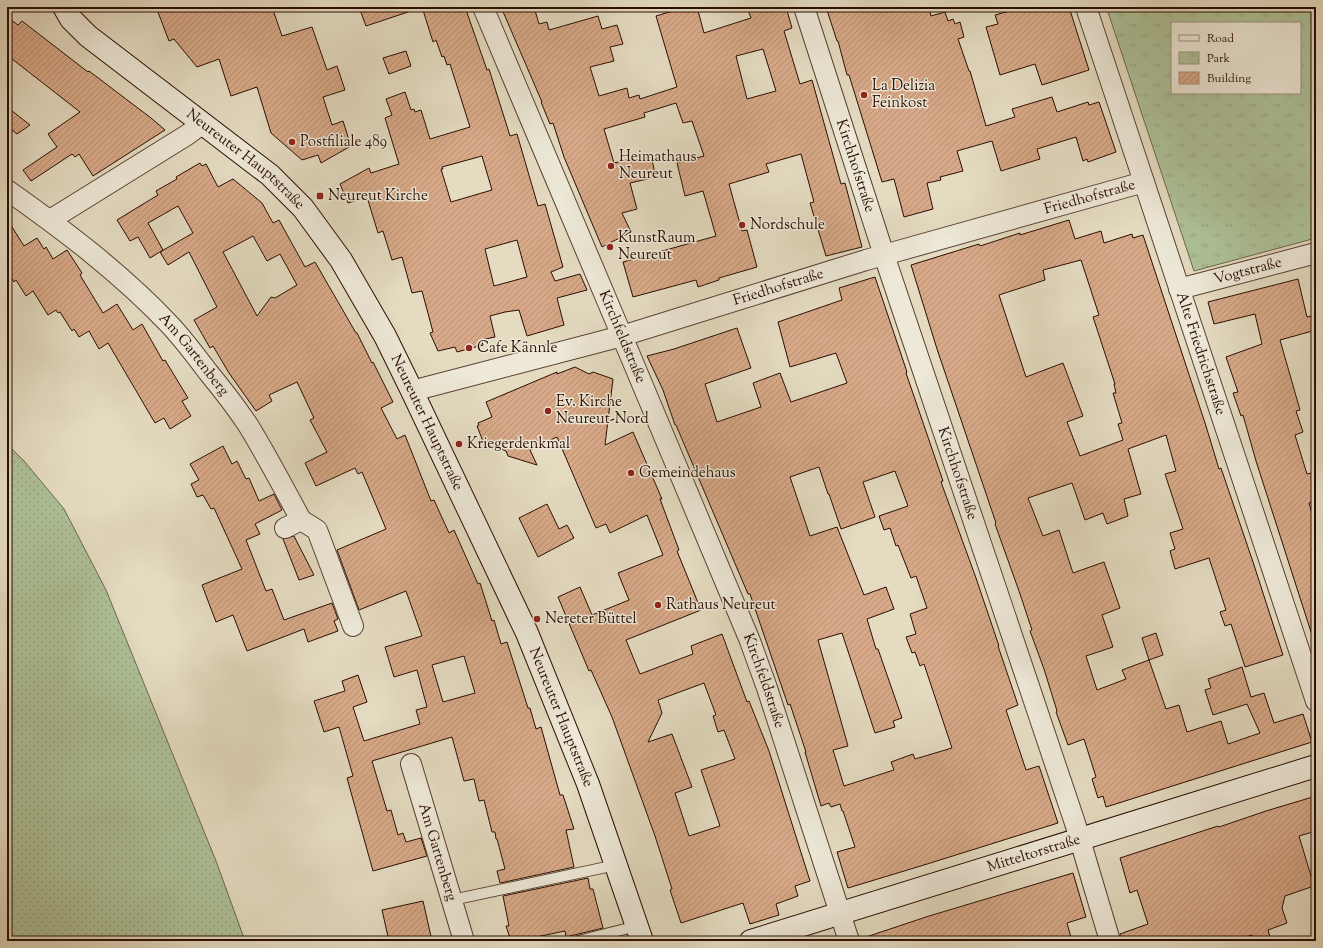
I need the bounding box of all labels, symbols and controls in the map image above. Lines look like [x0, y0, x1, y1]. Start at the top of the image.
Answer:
legend [1171, 22, 1301, 94]
text: Road [1207, 30, 1234, 48]
text: Park [1207, 50, 1230, 68]
text: Building [1207, 70, 1251, 88]
place label: La Delizia Feinkost [872, 76, 935, 114]
marker: La Delizia Feinkost [859, 90, 869, 100]
street label: Neureuter Hauptstraße [181, 104, 310, 215]
street label: Kirchhofstraße [830, 117, 880, 215]
place label: Postfiliale 489 [300, 132, 387, 153]
marker: Postfiliale 489 [287, 137, 297, 147]
place label: Heimathaus Neureut [619, 147, 697, 185]
marker: Heimathaus Neureut [606, 161, 616, 171]
street label: Friedhofstraße [1042, 174, 1138, 220]
place label: Neureut Kirche [328, 186, 428, 207]
marker: Neureut Kirche [315, 191, 325, 201]
place label: Nordschule [750, 215, 825, 236]
marker: Nordschule [737, 220, 747, 230]
place label: KunstRaum Neureut [618, 228, 696, 266]
marker: KunstRaum Neureut [605, 242, 615, 252]
street label: Vogtstraße [1211, 252, 1284, 290]
street label: Friedhofstraße [731, 263, 826, 311]
street label: Kirchfeldstraße [593, 287, 651, 387]
street label: Alte Friedrichstraße [1171, 289, 1231, 418]
street label: Am Gartenberg [154, 309, 234, 401]
place label: Cafe Kännle [477, 338, 557, 359]
marker: Cafe Kännle [464, 343, 474, 353]
street label: Neureuter Hauptstraße [385, 351, 468, 494]
place label: Ev. Kirche Neureut-Nord [556, 392, 649, 430]
marker: Ev. Kirche Neureut-Nord [543, 406, 553, 416]
street label: Kirchhofstraße [932, 424, 983, 523]
place label: Kriegerdenkmal [467, 434, 570, 455]
marker: Kriegerdenkmal [454, 439, 464, 449]
place label: Gemeindehaus [639, 463, 736, 484]
marker: Gemeindehaus [626, 468, 636, 478]
place label: Rathaus Neureut [666, 595, 776, 616]
marker: Rathaus Neureut [653, 600, 663, 610]
place label: Nereter Büttel [545, 609, 637, 630]
marker: Nereter Büttel [532, 614, 542, 624]
street label: Kirchfeldstraße [737, 630, 790, 731]
street label: Neureuter Hauptstraße [523, 644, 599, 790]
street label: Am Gartenberg [413, 801, 462, 904]
street label: Mitteltorstraße [984, 829, 1083, 878]

